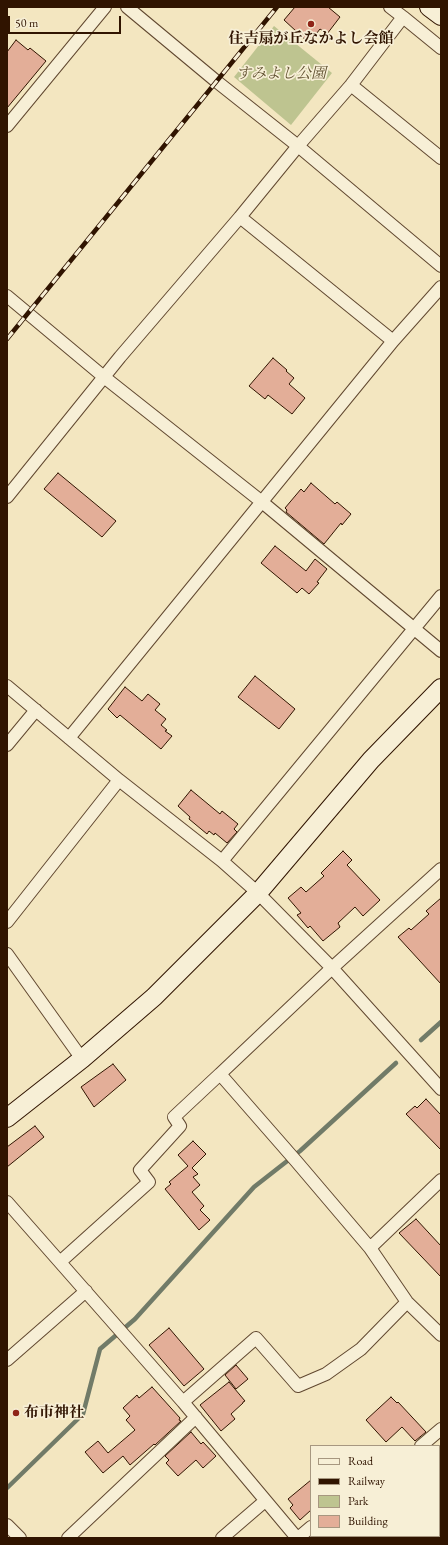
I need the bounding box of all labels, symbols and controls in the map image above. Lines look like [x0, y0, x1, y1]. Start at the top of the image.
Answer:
scale bar [10, 8, 123, 34]
text: 50 m [15, 15, 38, 31]
marker: 住吉扇が丘なかよし会館 [306, 19, 316, 29]
place label: 住吉扇が丘なかよし会館 [229, 30, 393, 48]
park label: すみよし公園 [236, 65, 326, 83]
place label: 布市神社 [24, 1404, 84, 1422]
marker: 布市神社 [11, 1408, 21, 1418]
legend [310, 1445, 440, 1537]
text: Road [348, 1453, 373, 1469]
text: Railway [348, 1473, 385, 1489]
text: Park [348, 1493, 368, 1509]
text: Building [348, 1513, 388, 1529]

